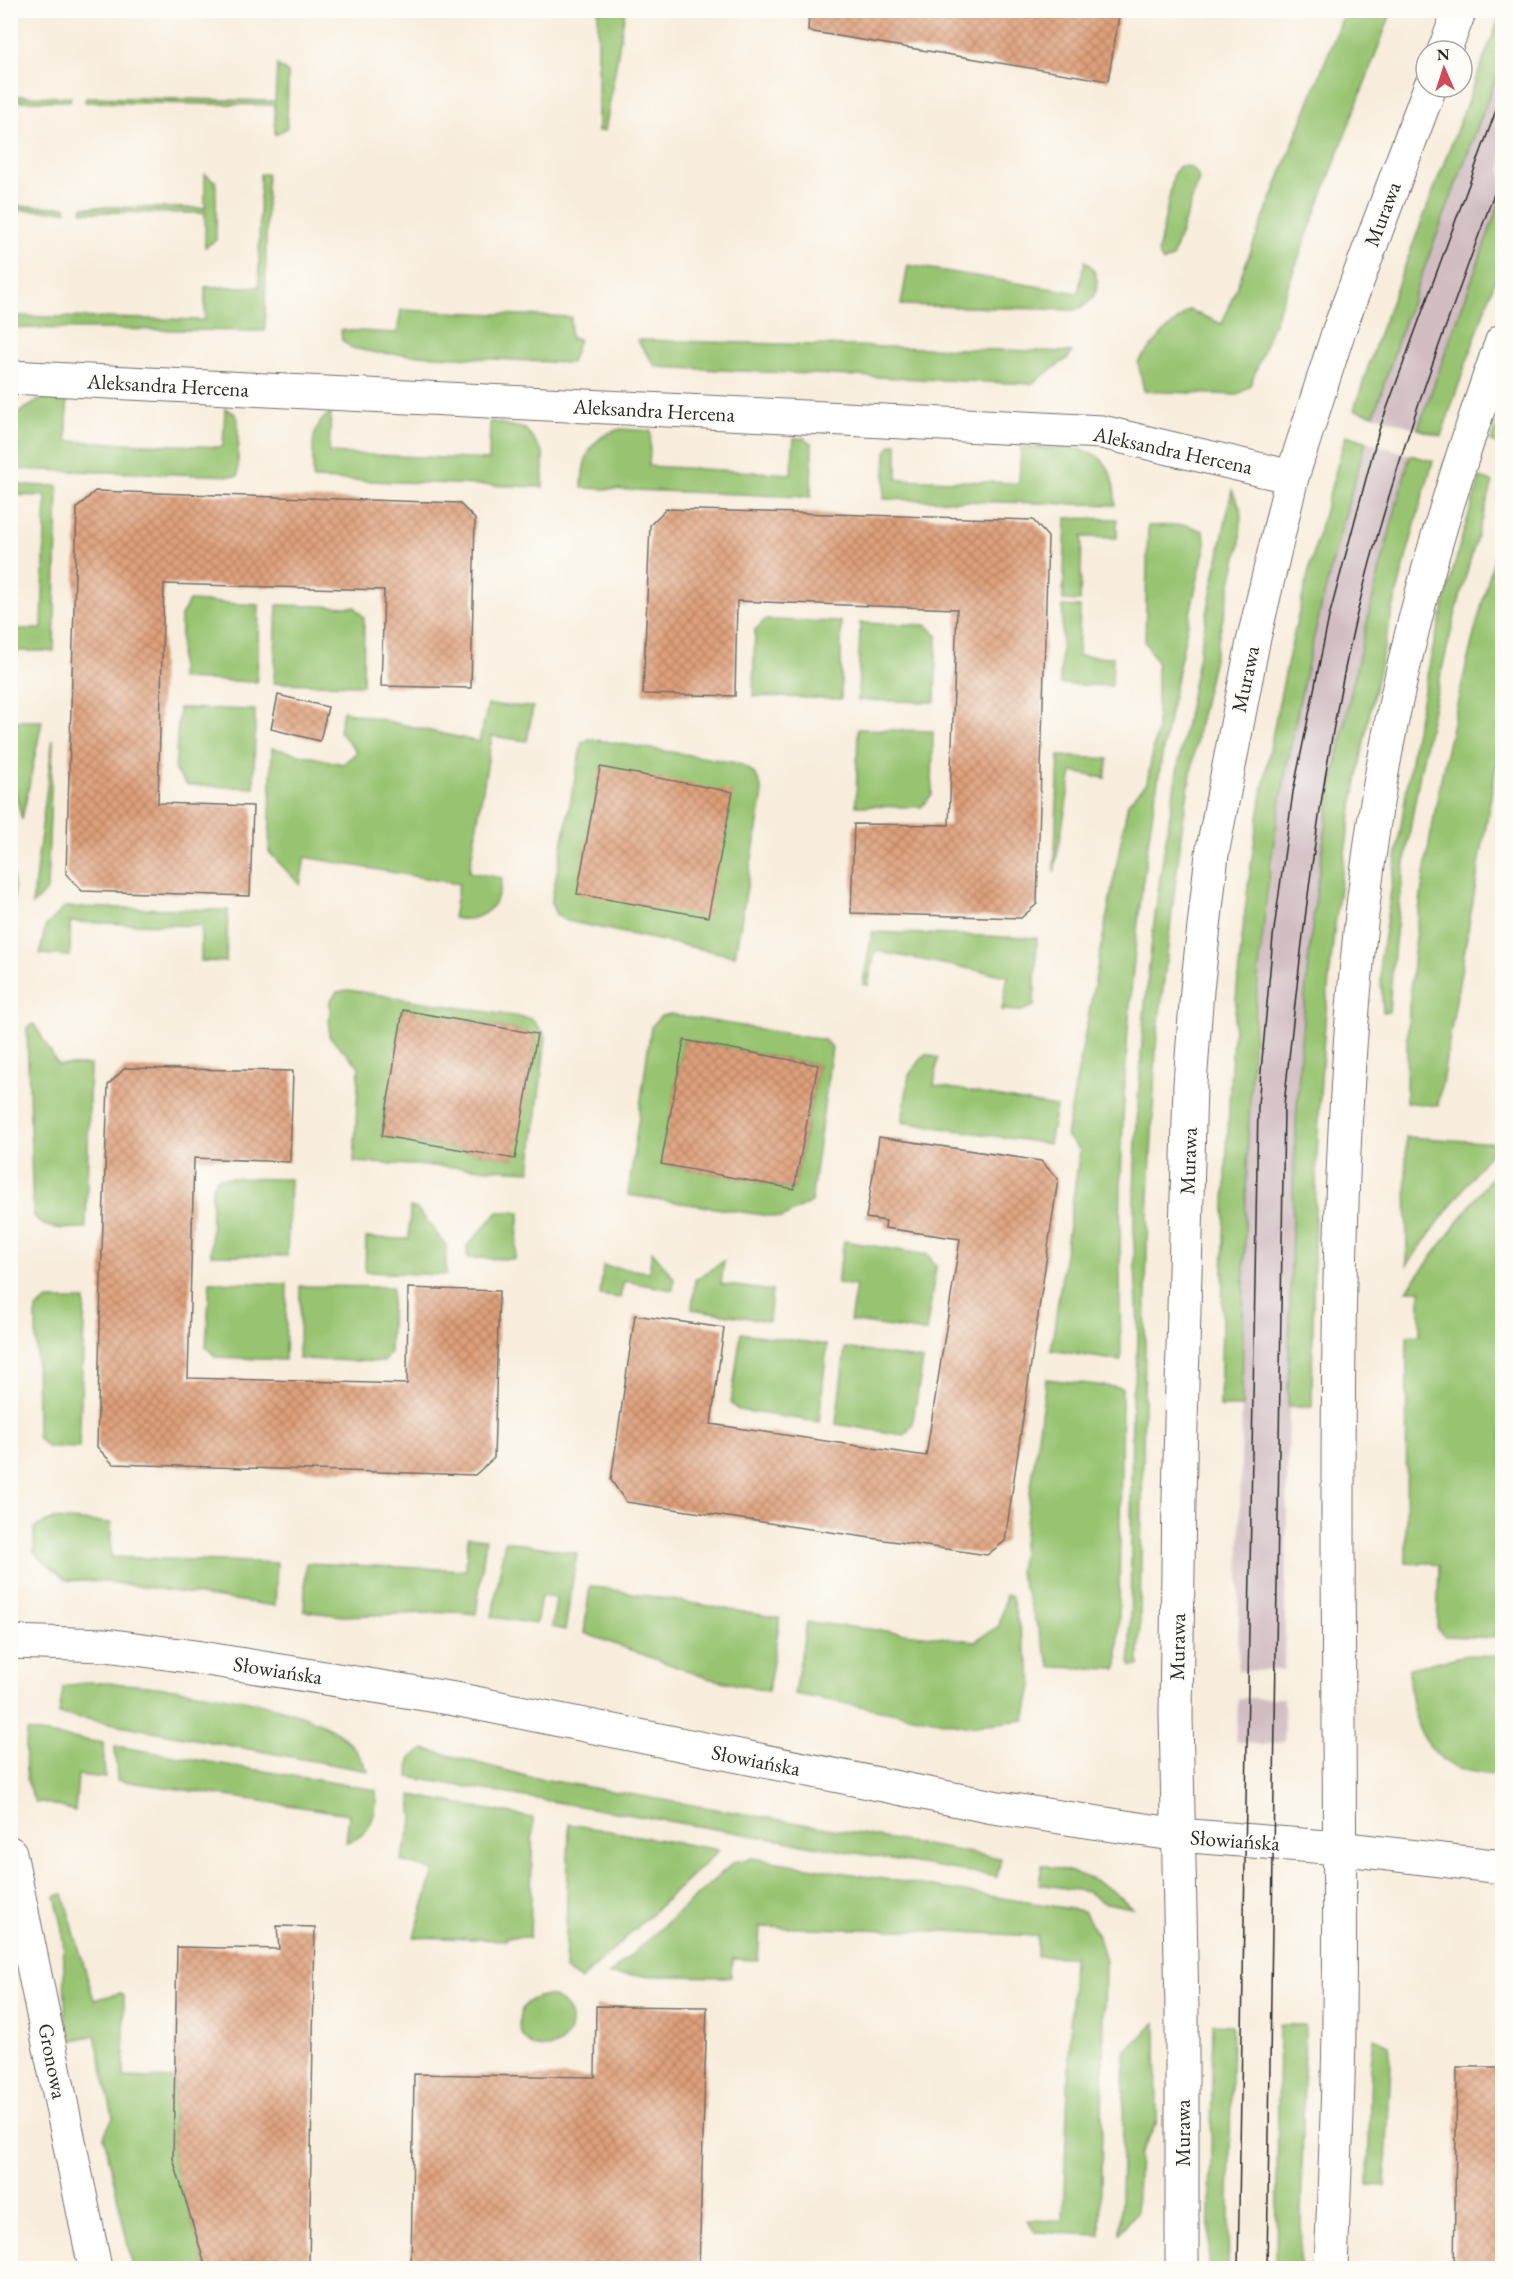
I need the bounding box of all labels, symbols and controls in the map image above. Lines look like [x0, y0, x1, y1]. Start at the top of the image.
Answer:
north arrow [1414, 39, 1474, 99]
text: N [1436, 44, 1450, 65]
street label: Murawa [1357, 177, 1407, 250]
street label: Aleksandra Hercena [85, 367, 250, 403]
street label: Aleksandra Hercena [571, 392, 736, 428]
street label: Aleksandra Hercena [1090, 420, 1256, 480]
street label: Murawa [1225, 643, 1265, 715]
street label: Murawa [1173, 1126, 1203, 1195]
street label: Murawa [1163, 1612, 1191, 1681]
street label: Słowiańska [232, 1650, 325, 1690]
street label: Słowiańska [709, 1738, 803, 1782]
street label: Słowiańska [1189, 1823, 1281, 1857]
street label: Gronowa [32, 2021, 74, 2102]
street label: Murawa [1169, 2099, 1196, 2167]

